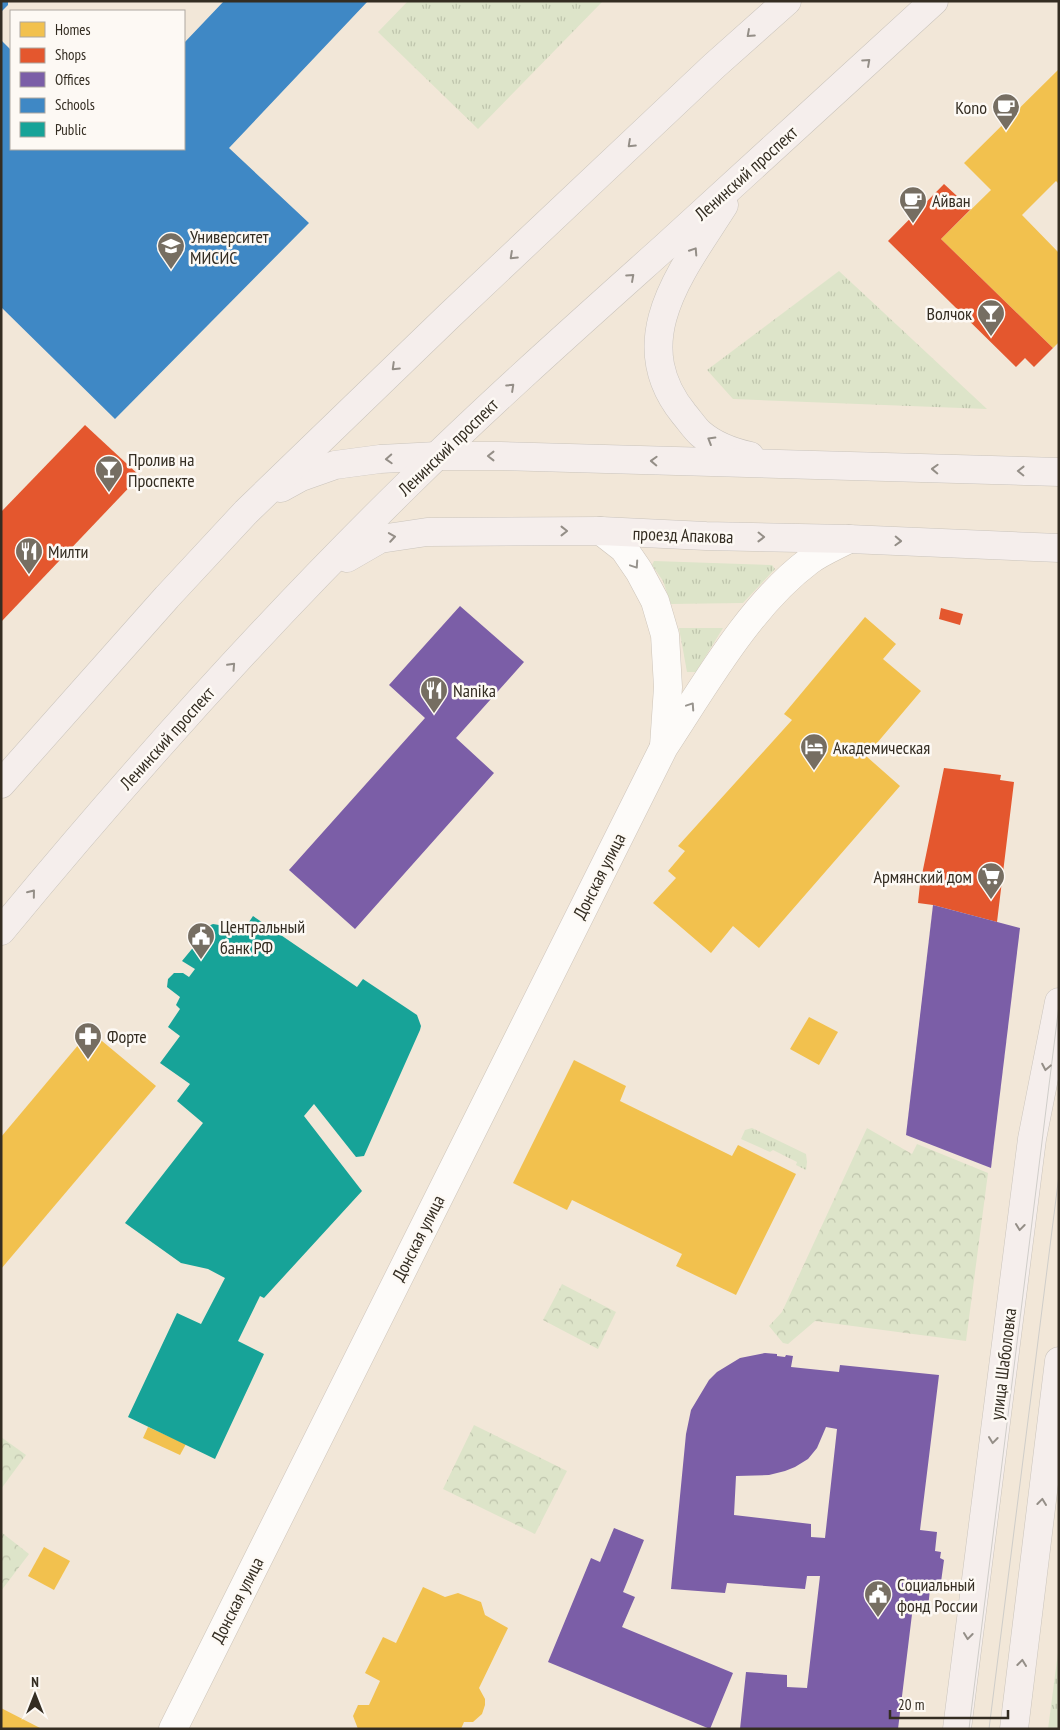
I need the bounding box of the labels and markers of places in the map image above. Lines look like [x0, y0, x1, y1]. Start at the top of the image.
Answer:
cafe icon: Kono [991, 92, 1021, 131]
place label: Kono [955, 96, 987, 119]
cafe icon: Айван [898, 185, 928, 224]
place label: Айван [932, 189, 971, 212]
place label: Университет МИСИС [190, 225, 269, 269]
school or university icon: Университет МИСИС [156, 231, 186, 270]
bar icon: Волчок [976, 298, 1006, 337]
place label: Волчок [927, 302, 972, 325]
place label: Пролив на Проспекте [128, 448, 195, 492]
bar icon: Пролив на Проспекте [94, 454, 124, 493]
restaurant icon: Милти [14, 536, 44, 575]
place label: Милти [48, 540, 88, 563]
restaurant icon: Nanika [419, 675, 449, 714]
place label: Nanika [453, 679, 496, 702]
hotel icon: Академическая [799, 732, 829, 771]
place label: Академическая [833, 736, 930, 759]
supermarket icon: Армянский дом [976, 861, 1006, 900]
place label: Армянский дом [873, 865, 972, 888]
place label: Центральный банк РФ [220, 915, 305, 959]
public building icon: Центральный банк РФ [186, 921, 216, 960]
pharmacy icon: Форте [73, 1021, 103, 1060]
place label: Форте [107, 1025, 147, 1048]
place label: Социальный фонд России [897, 1573, 978, 1617]
public building icon: Социальный фонд России [863, 1579, 893, 1618]

